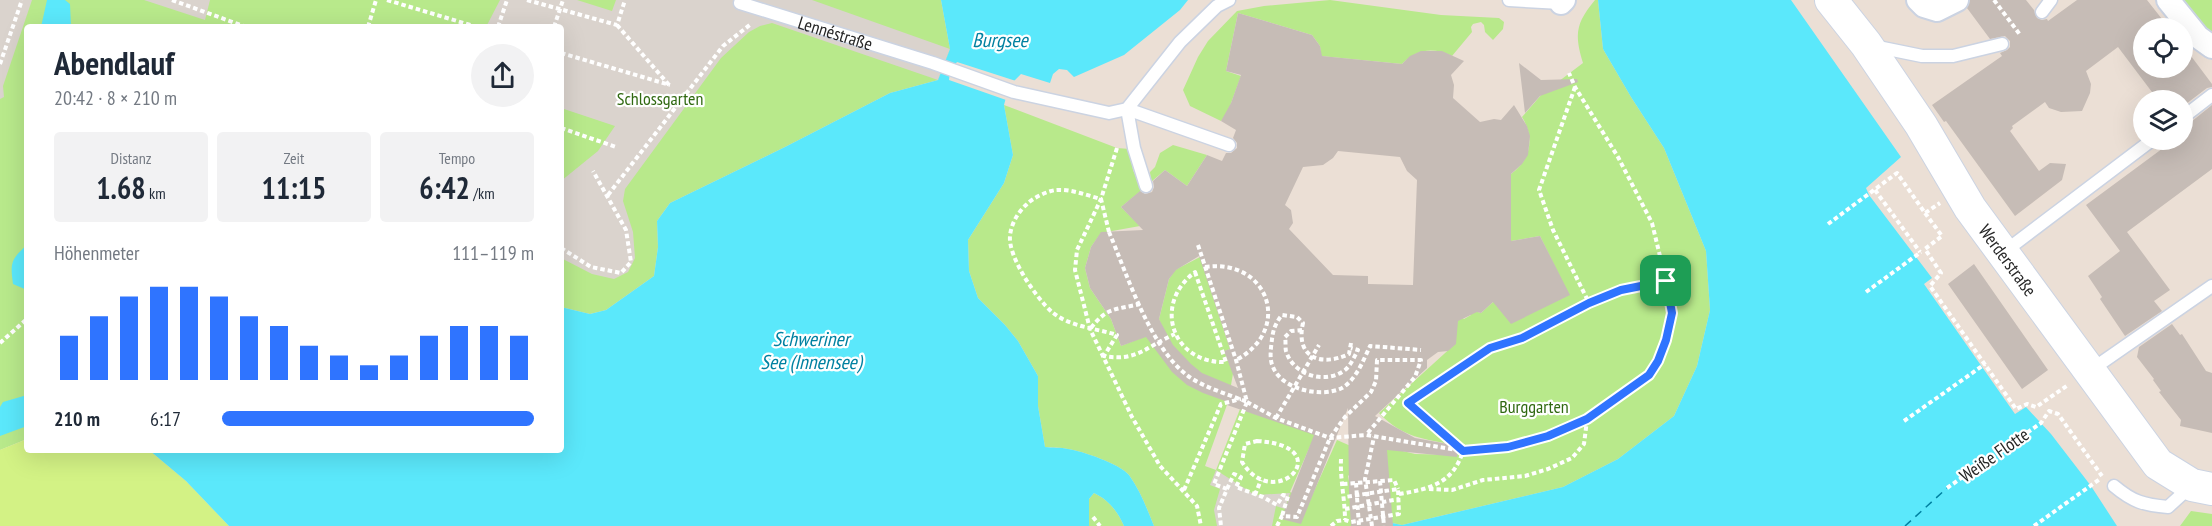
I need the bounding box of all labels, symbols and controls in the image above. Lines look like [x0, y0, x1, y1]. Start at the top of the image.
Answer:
street label: Lennéstraße [795, 10, 876, 55]
map controls [2133, 18, 2193, 150]
button: locate [2133, 18, 2193, 78]
water label: Burgsee [972, 27, 1029, 53]
text: Abendlauf [54, 41, 174, 84]
button: share [471, 44, 534, 107]
text: 20:42 · 8 × 210 m [54, 85, 177, 111]
park label: Schlossgarten [617, 87, 703, 110]
button: layers [2133, 90, 2193, 150]
text: Distanz [111, 148, 151, 168]
text: Zeit [284, 148, 304, 168]
text: Tempo [439, 148, 475, 168]
text: 1.68 [96, 168, 146, 207]
text: 11:15 [262, 168, 326, 207]
text: 6:42 [419, 168, 470, 207]
text: km [146, 183, 166, 203]
text: /km [470, 183, 495, 203]
street label: Werderstraße [1974, 220, 2042, 300]
text: Höhenmeter [54, 240, 140, 266]
text: 111–119 m [452, 240, 534, 266]
pin [1640, 255, 1691, 306]
icon: arrive [1649, 264, 1682, 297]
water label: Schweriner See (Innensee) [761, 326, 864, 375]
park label: Burggarten [1499, 395, 1569, 418]
text: 210 m [54, 406, 100, 432]
text: 6:17 [150, 406, 181, 432]
street label: Weiße Flotte [1955, 423, 2033, 487]

